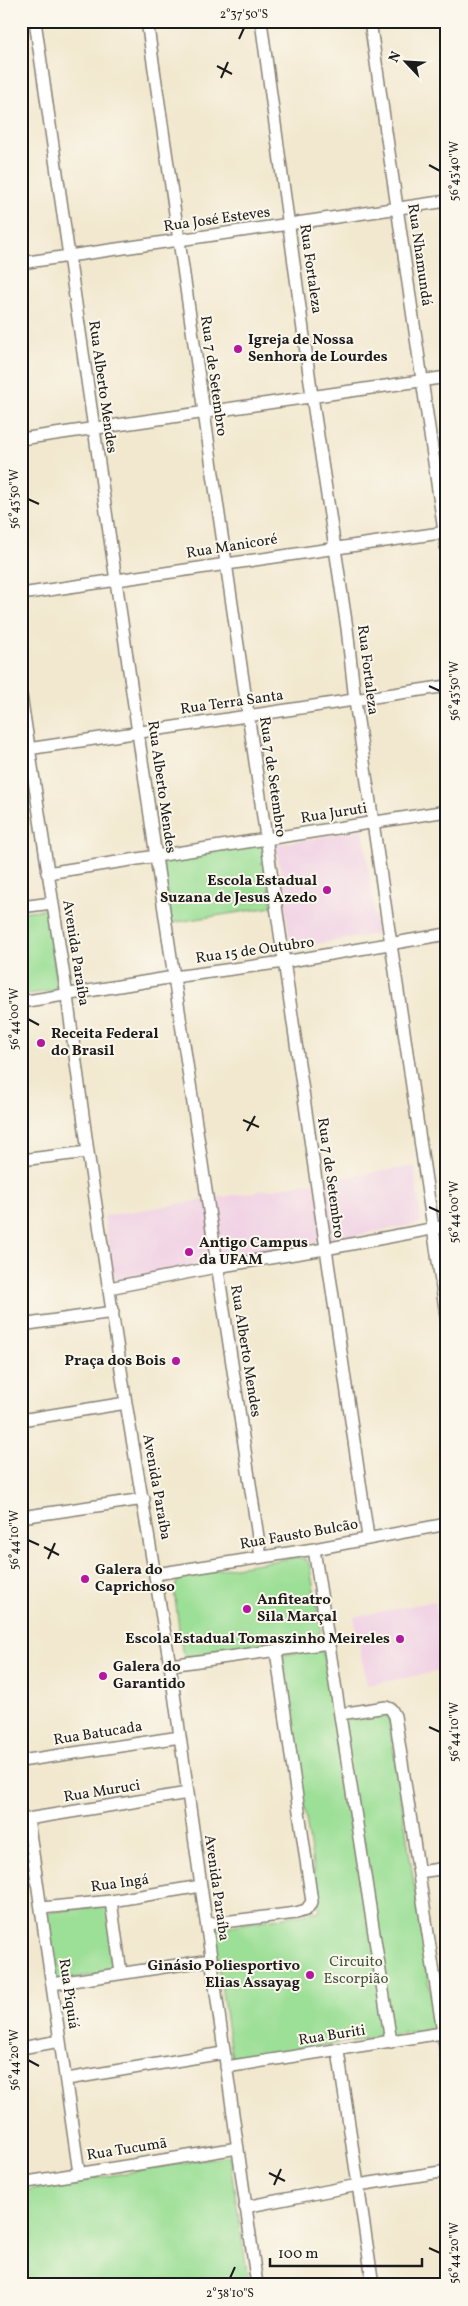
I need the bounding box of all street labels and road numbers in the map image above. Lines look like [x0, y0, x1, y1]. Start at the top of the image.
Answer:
street label: Rua José Esteves [162, 202, 272, 238]
street label: Rua Nhamundá [401, 202, 437, 308]
street label: Rua Fortaleza [293, 223, 327, 315]
street label: Rua 7 de Setembro [194, 314, 232, 438]
street label: Rua Alberto Mendes [82, 319, 122, 455]
street label: Rua Manicoré [185, 529, 279, 565]
street label: Rua Fortaleza [351, 624, 383, 716]
street label: Rua Terra Santa [179, 685, 285, 721]
street label: Rua 7 de Setembro [253, 715, 291, 839]
street label: Rua Alberto Mendes [141, 719, 181, 855]
street label: Rua Juruti [299, 798, 369, 830]
street label: Avenida Paraíba [56, 898, 94, 1008]
street label: Rua 15 de Outubro [194, 932, 316, 970]
street label: Rua 7 de Setembro [311, 1116, 349, 1240]
street label: Rua Alberto Mendes [224, 1283, 266, 1419]
street label: Avenida Paraíba [136, 1432, 176, 1542]
street label: Rua Fausto Bulcão [238, 1514, 360, 1556]
street label: Rua Batucada [52, 1717, 144, 1751]
street label: Rua Muruci [62, 1776, 142, 1808]
street label: Avenida Paraíba [198, 1834, 234, 1942]
street label: Rua Ingá [90, 1870, 150, 1898]
street label: Rua Piquiá [53, 1957, 83, 2031]
street label: Rua Buriti [297, 2020, 367, 2052]
street label: Rua Tucumã [85, 2133, 169, 2167]

